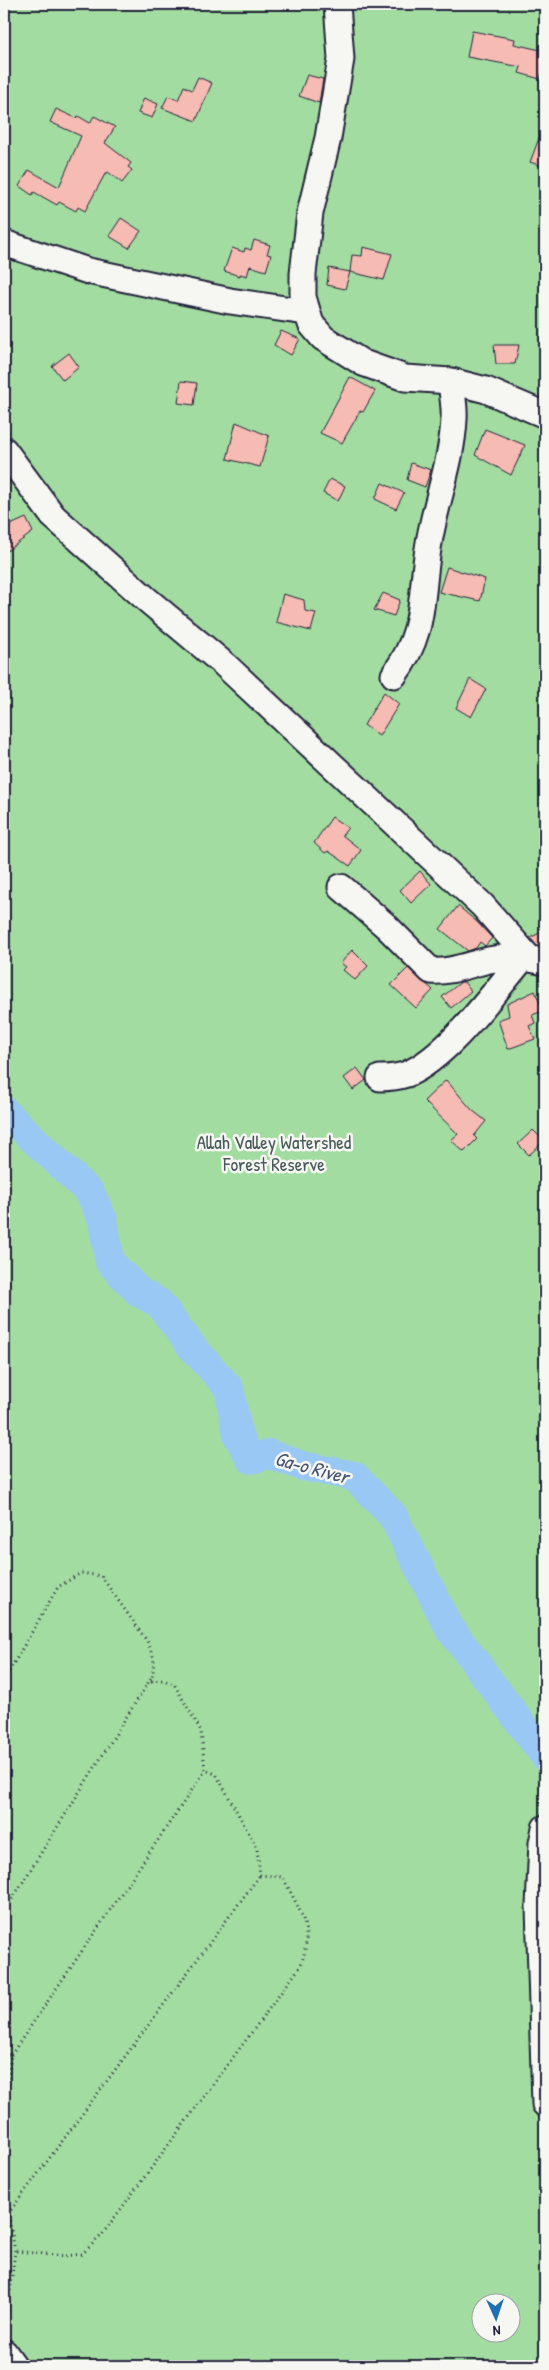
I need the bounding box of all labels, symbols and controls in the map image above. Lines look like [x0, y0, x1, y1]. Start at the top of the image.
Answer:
park label: Allah Valley Watershed Forest Reserve [197, 1129, 352, 1177]
water label: Ga-o River [272, 1444, 354, 1490]
north arrow [472, 2292, 522, 2342]
text: N [492, 2322, 501, 2341]

